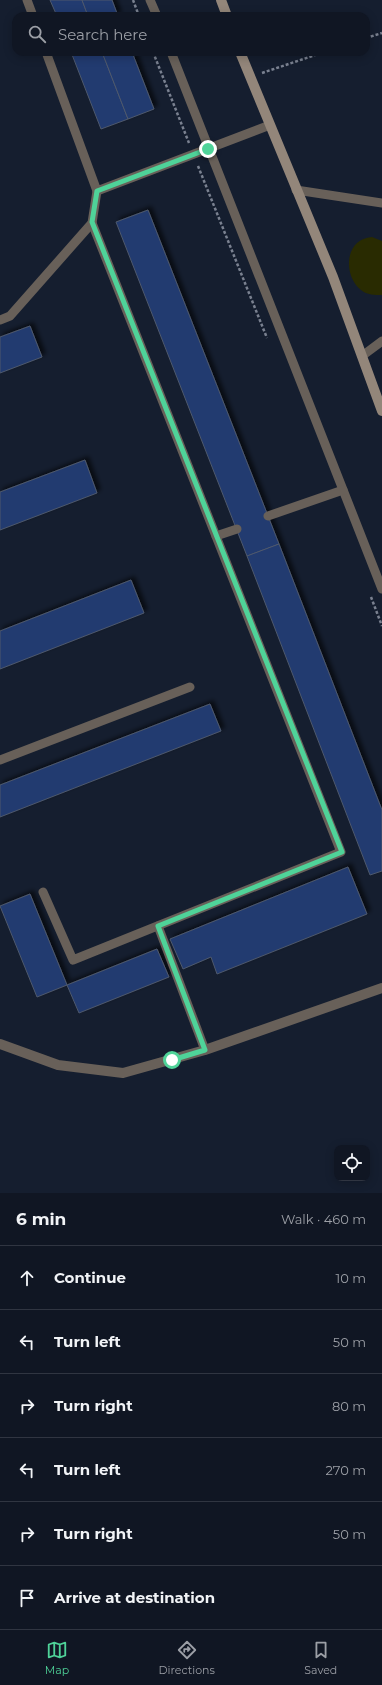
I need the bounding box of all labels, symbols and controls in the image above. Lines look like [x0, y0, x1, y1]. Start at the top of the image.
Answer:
search box [12, 12, 370, 56]
icon: search [26, 23, 48, 45]
text: Search here [58, 25, 147, 44]
route end [199, 140, 217, 158]
route start [163, 1051, 181, 1069]
map controls [334, 1145, 370, 1181]
button: locate [334, 1145, 370, 1181]
text: 6 min [16, 1209, 66, 1229]
text: Walk · 460 m [281, 1211, 366, 1227]
icon: ahead [16, 1267, 38, 1289]
text: Continue [54, 1268, 126, 1287]
text: 10 m [336, 1270, 366, 1286]
icon: left [16, 1331, 38, 1353]
text: Turn left [54, 1332, 121, 1351]
text: 50 m [333, 1334, 366, 1350]
icon: right [16, 1395, 38, 1417]
text: Turn right [54, 1396, 133, 1415]
text: 80 m [332, 1398, 366, 1414]
icon: left [16, 1459, 38, 1481]
text: Turn left [54, 1460, 121, 1479]
text: 270 m [325, 1462, 366, 1478]
icon: right [16, 1523, 38, 1545]
text: Turn right [54, 1524, 133, 1543]
text: 50 m [333, 1526, 366, 1542]
icon: arrive [16, 1587, 38, 1609]
text: Arrive at destination [54, 1588, 215, 1607]
tab: Map [45, 1639, 69, 1677]
tab: Directions [159, 1639, 215, 1677]
tab: Saved [304, 1639, 337, 1677]

